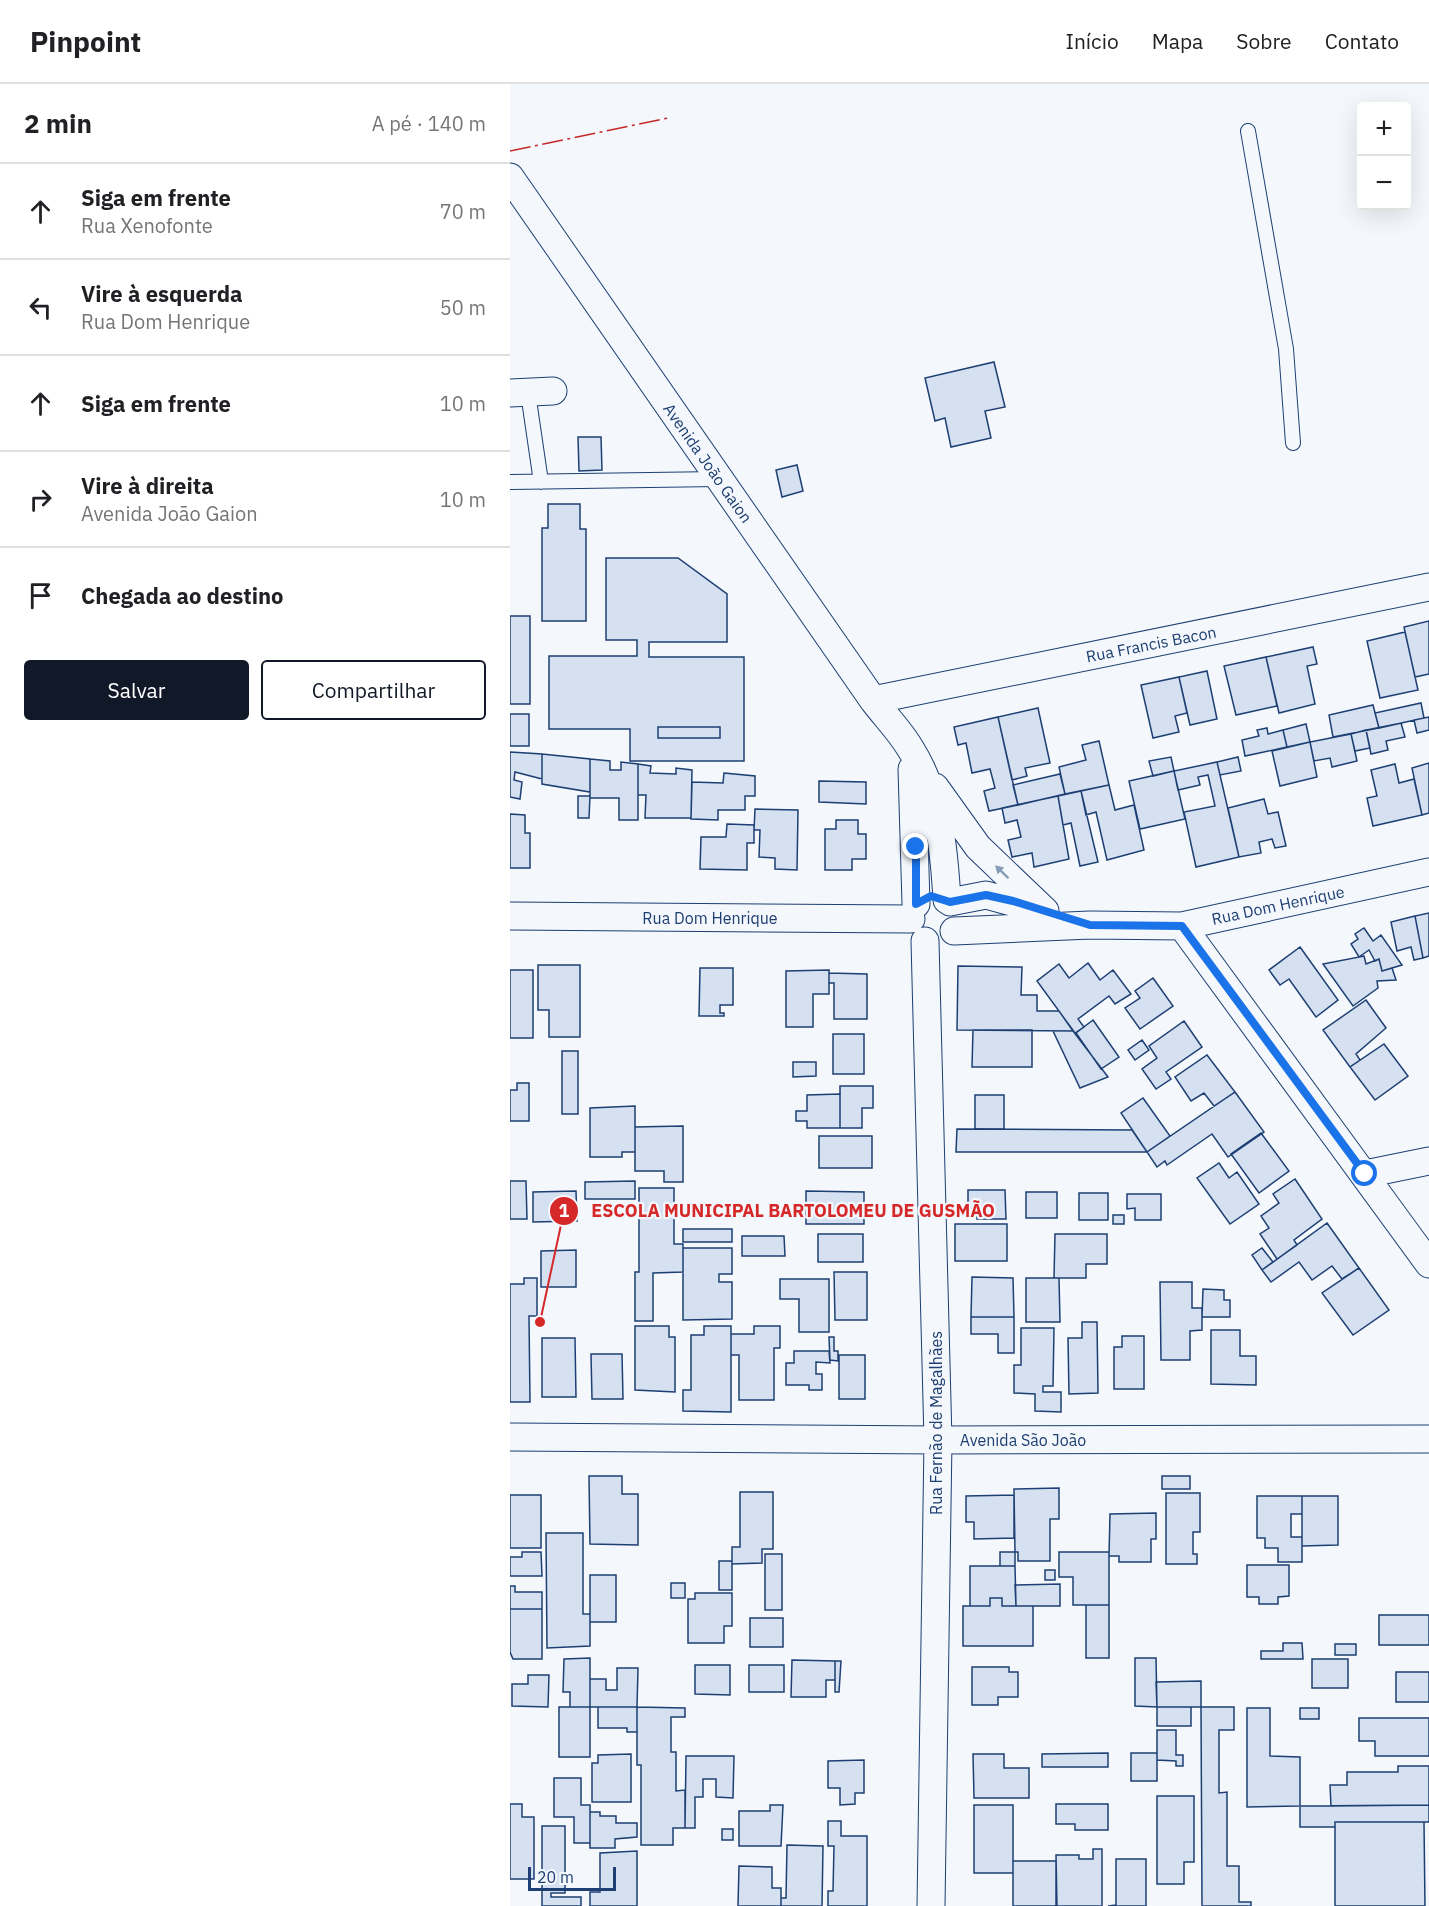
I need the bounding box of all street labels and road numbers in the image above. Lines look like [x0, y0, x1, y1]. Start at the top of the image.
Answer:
street label: Avenida João Gaion [659, 399, 757, 527]
street label: Rua Francis Bacon [1084, 622, 1218, 666]
street label: Rua Dom Henrique [1210, 881, 1346, 929]
street label: Rua Dom Henrique [642, 908, 778, 928]
street label: Rua Fernão de Magalhães [926, 1331, 946, 1515]
street label: Avenida São João [960, 1430, 1086, 1450]

